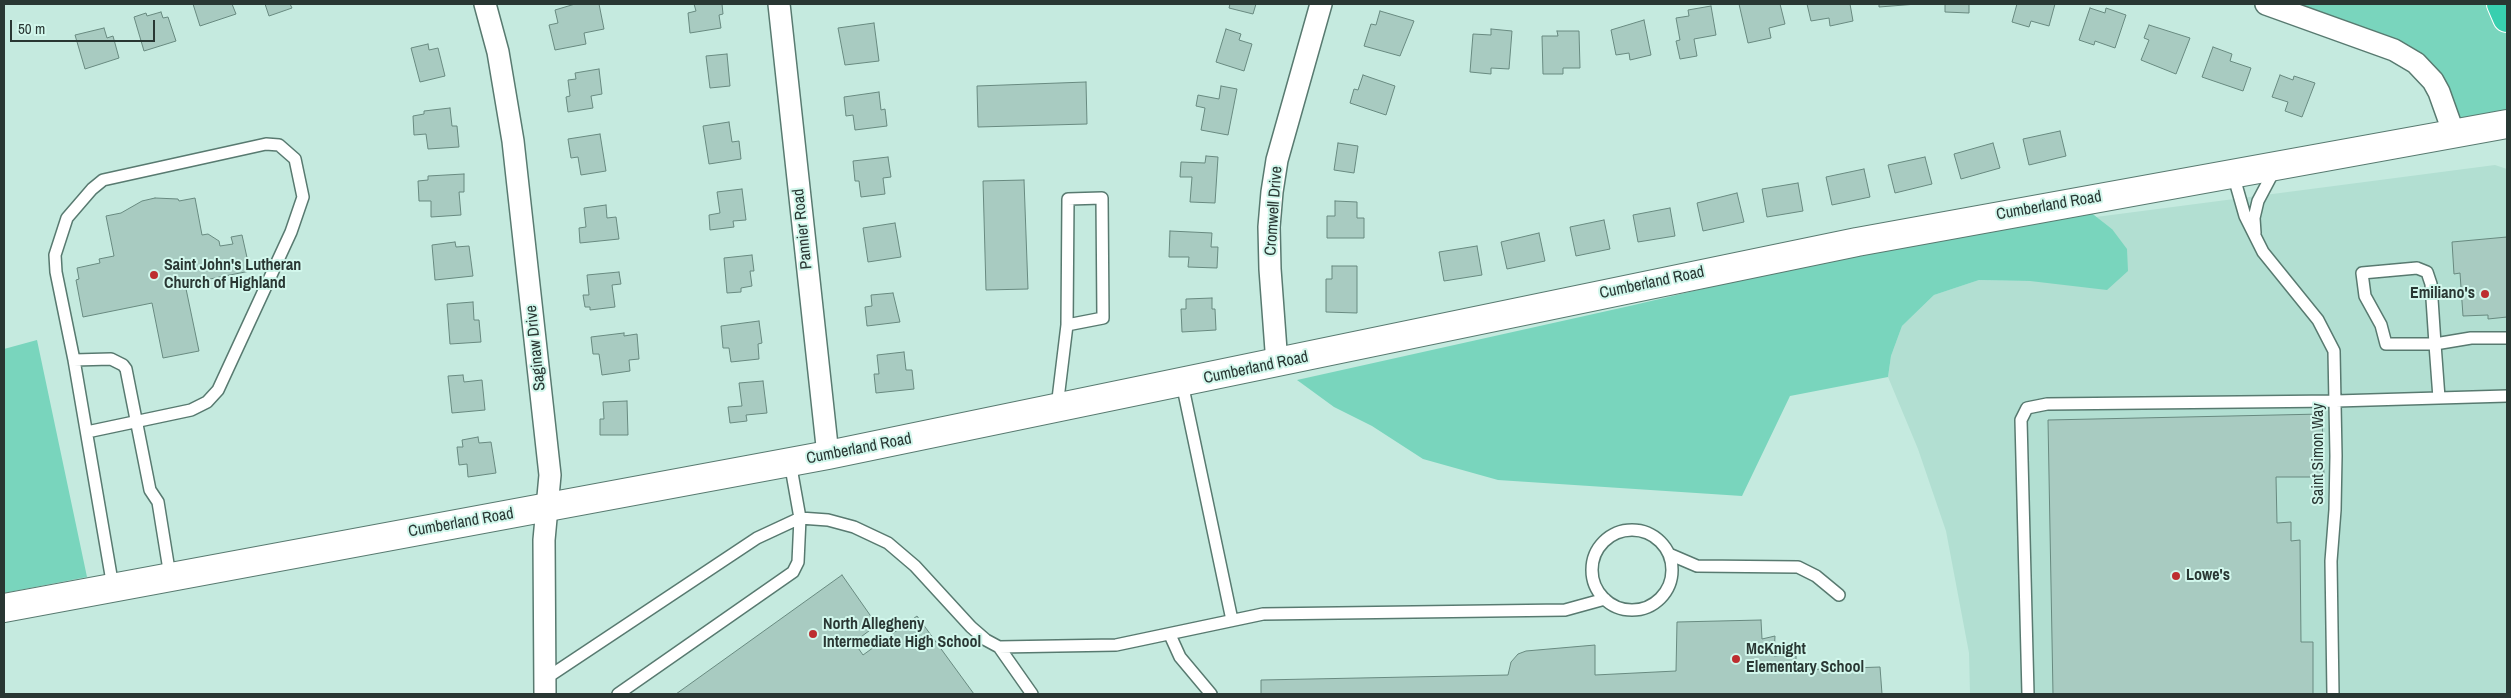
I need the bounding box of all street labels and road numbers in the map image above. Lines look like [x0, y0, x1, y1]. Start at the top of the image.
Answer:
street label: Cromwell Drive [1261, 166, 1287, 256]
street label: Cumberland Road [1995, 187, 2103, 225]
street label: Pannier Road [789, 188, 817, 270]
street label: Cumberland Road [1598, 263, 1706, 303]
street label: Saginaw Drive [522, 304, 550, 392]
street label: Cumberland Road [1202, 348, 1310, 388]
street label: Saint Simon Way [2309, 403, 2329, 505]
street label: Cumberland Road [805, 429, 913, 469]
street label: Cumberland Road [407, 504, 515, 542]

